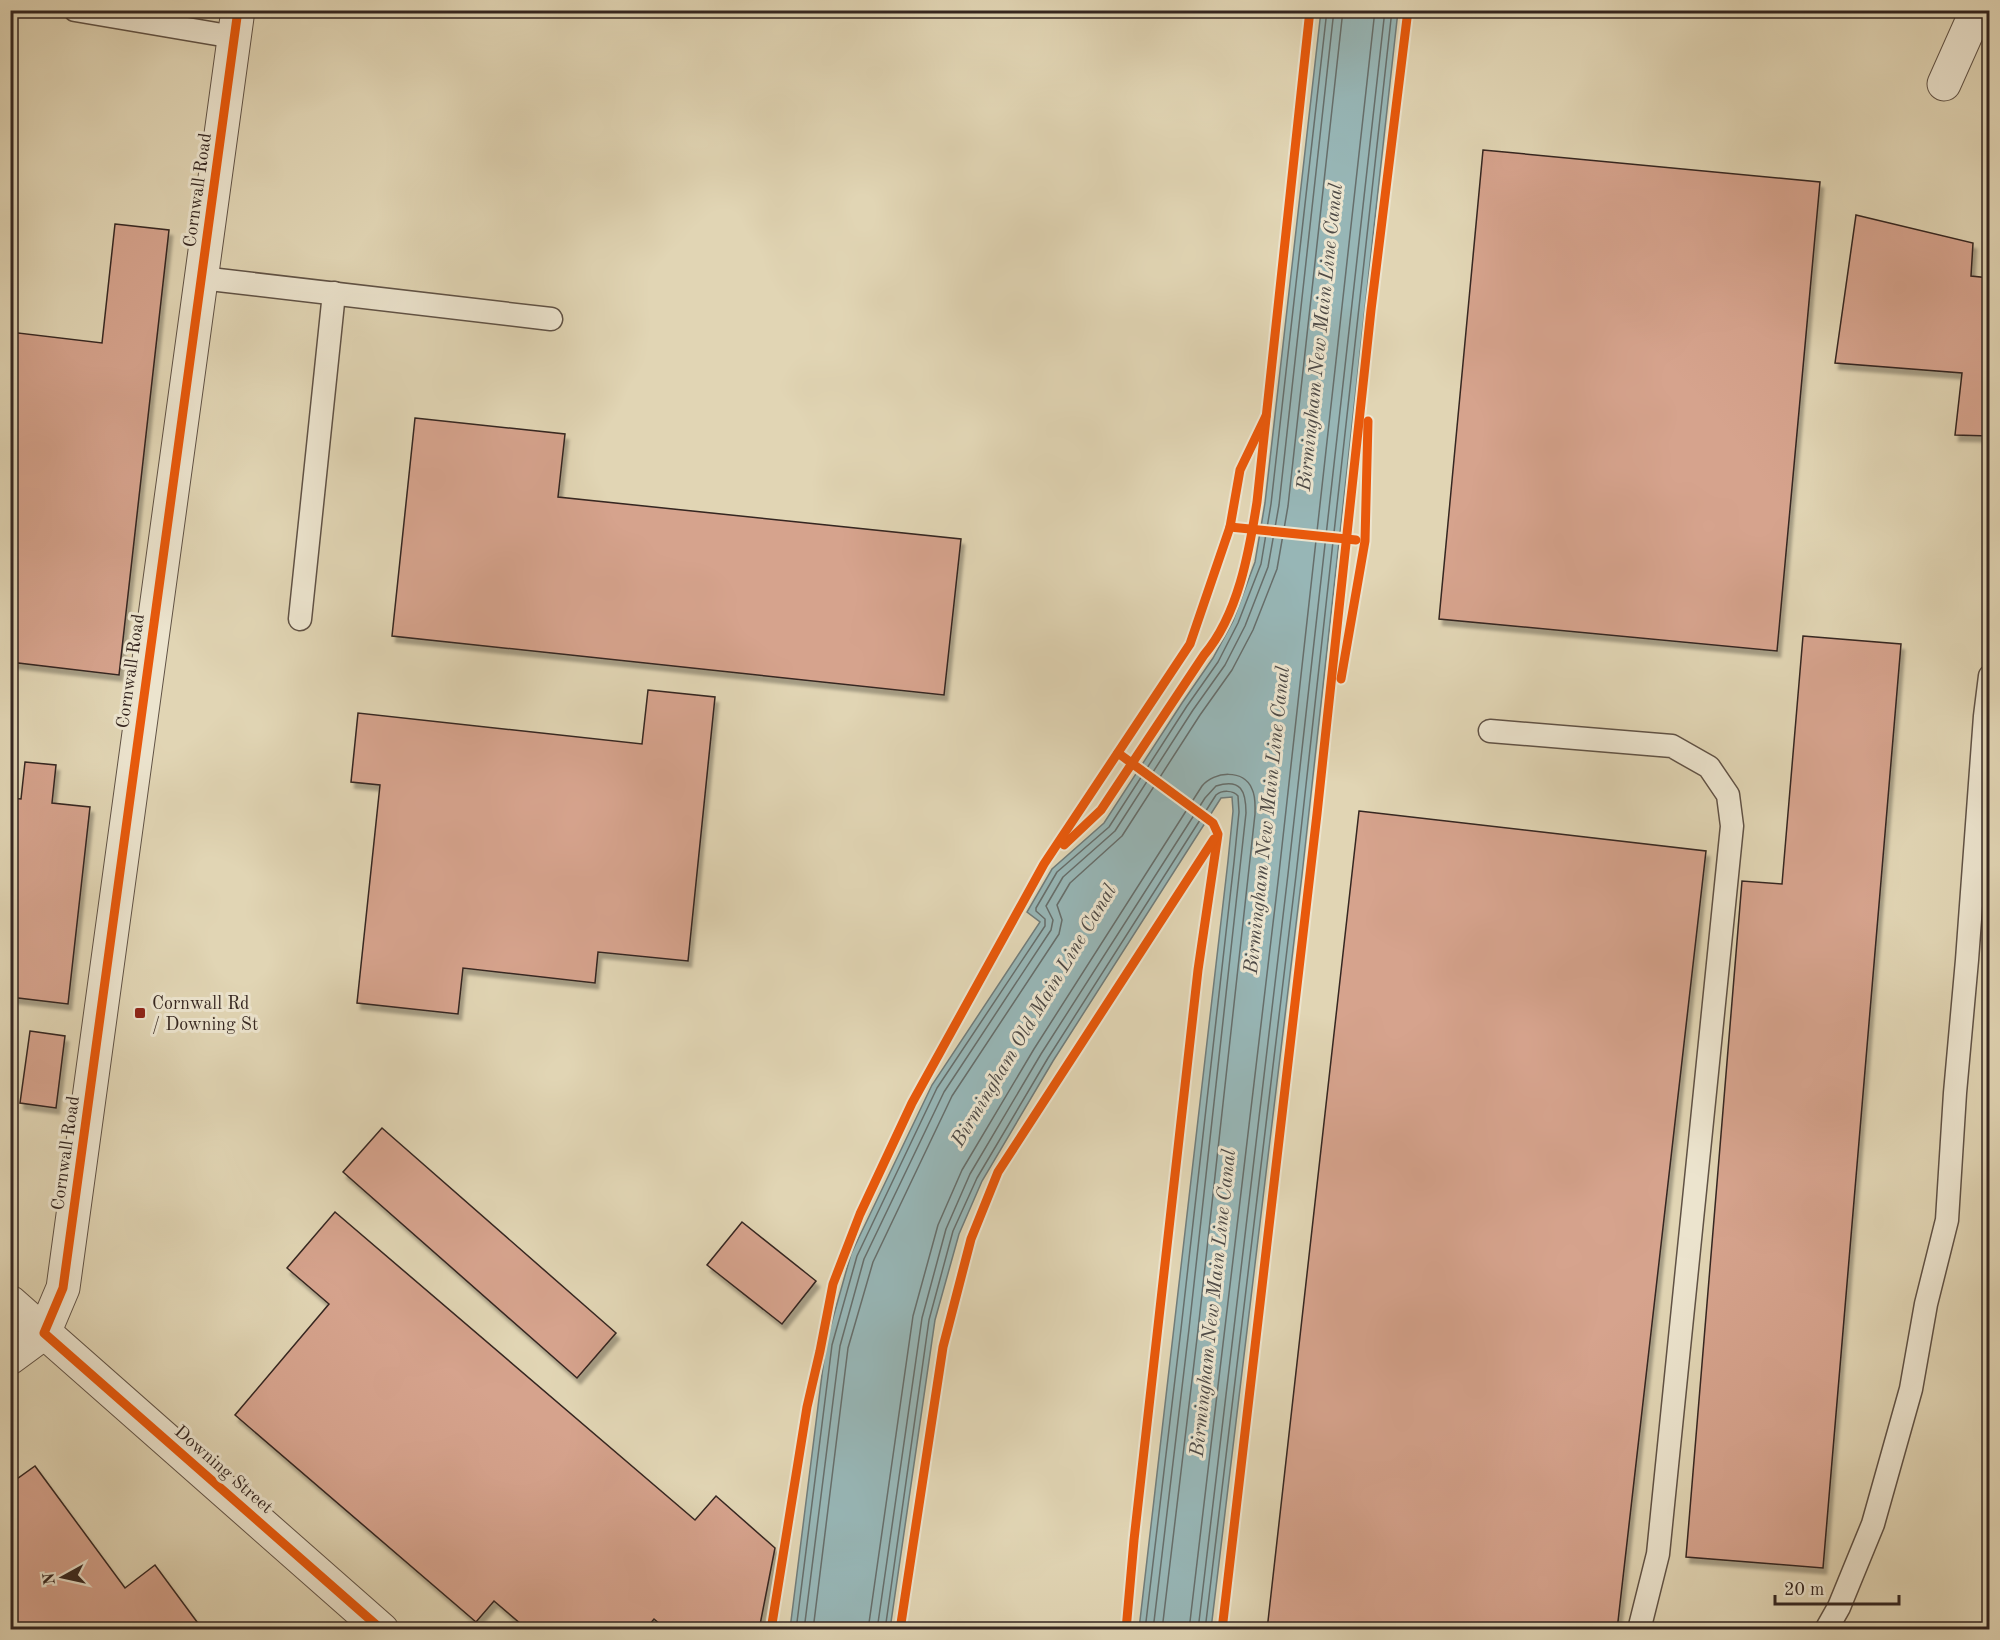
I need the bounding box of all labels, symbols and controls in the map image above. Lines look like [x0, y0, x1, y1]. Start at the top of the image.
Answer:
street label: Cornwall Road [181, 132, 215, 248]
water label: Birmingham New Main Line Canal [1295, 182, 1347, 493]
street label: Cornwall Road [114, 613, 148, 729]
water label: Birmingham New Main Line Canal [1242, 665, 1294, 976]
water label: Birmingham Old Main Line Canal [948, 881, 1121, 1151]
place label: Cornwall Rd / Downing St [152, 995, 258, 1034]
marker: Cornwall Rd / Downing St [133, 1006, 147, 1020]
street label: Cornwall Road [49, 1095, 83, 1211]
water label: Birmingham New Main Line Canal [1188, 1148, 1240, 1459]
street label: Downing Street [171, 1422, 276, 1517]
north arrow [33, 1547, 93, 1607]
scale bar [1775, 1568, 1900, 1606]
text: N [41, 1571, 59, 1586]
text: 20 m [1784, 1581, 1824, 1599]

